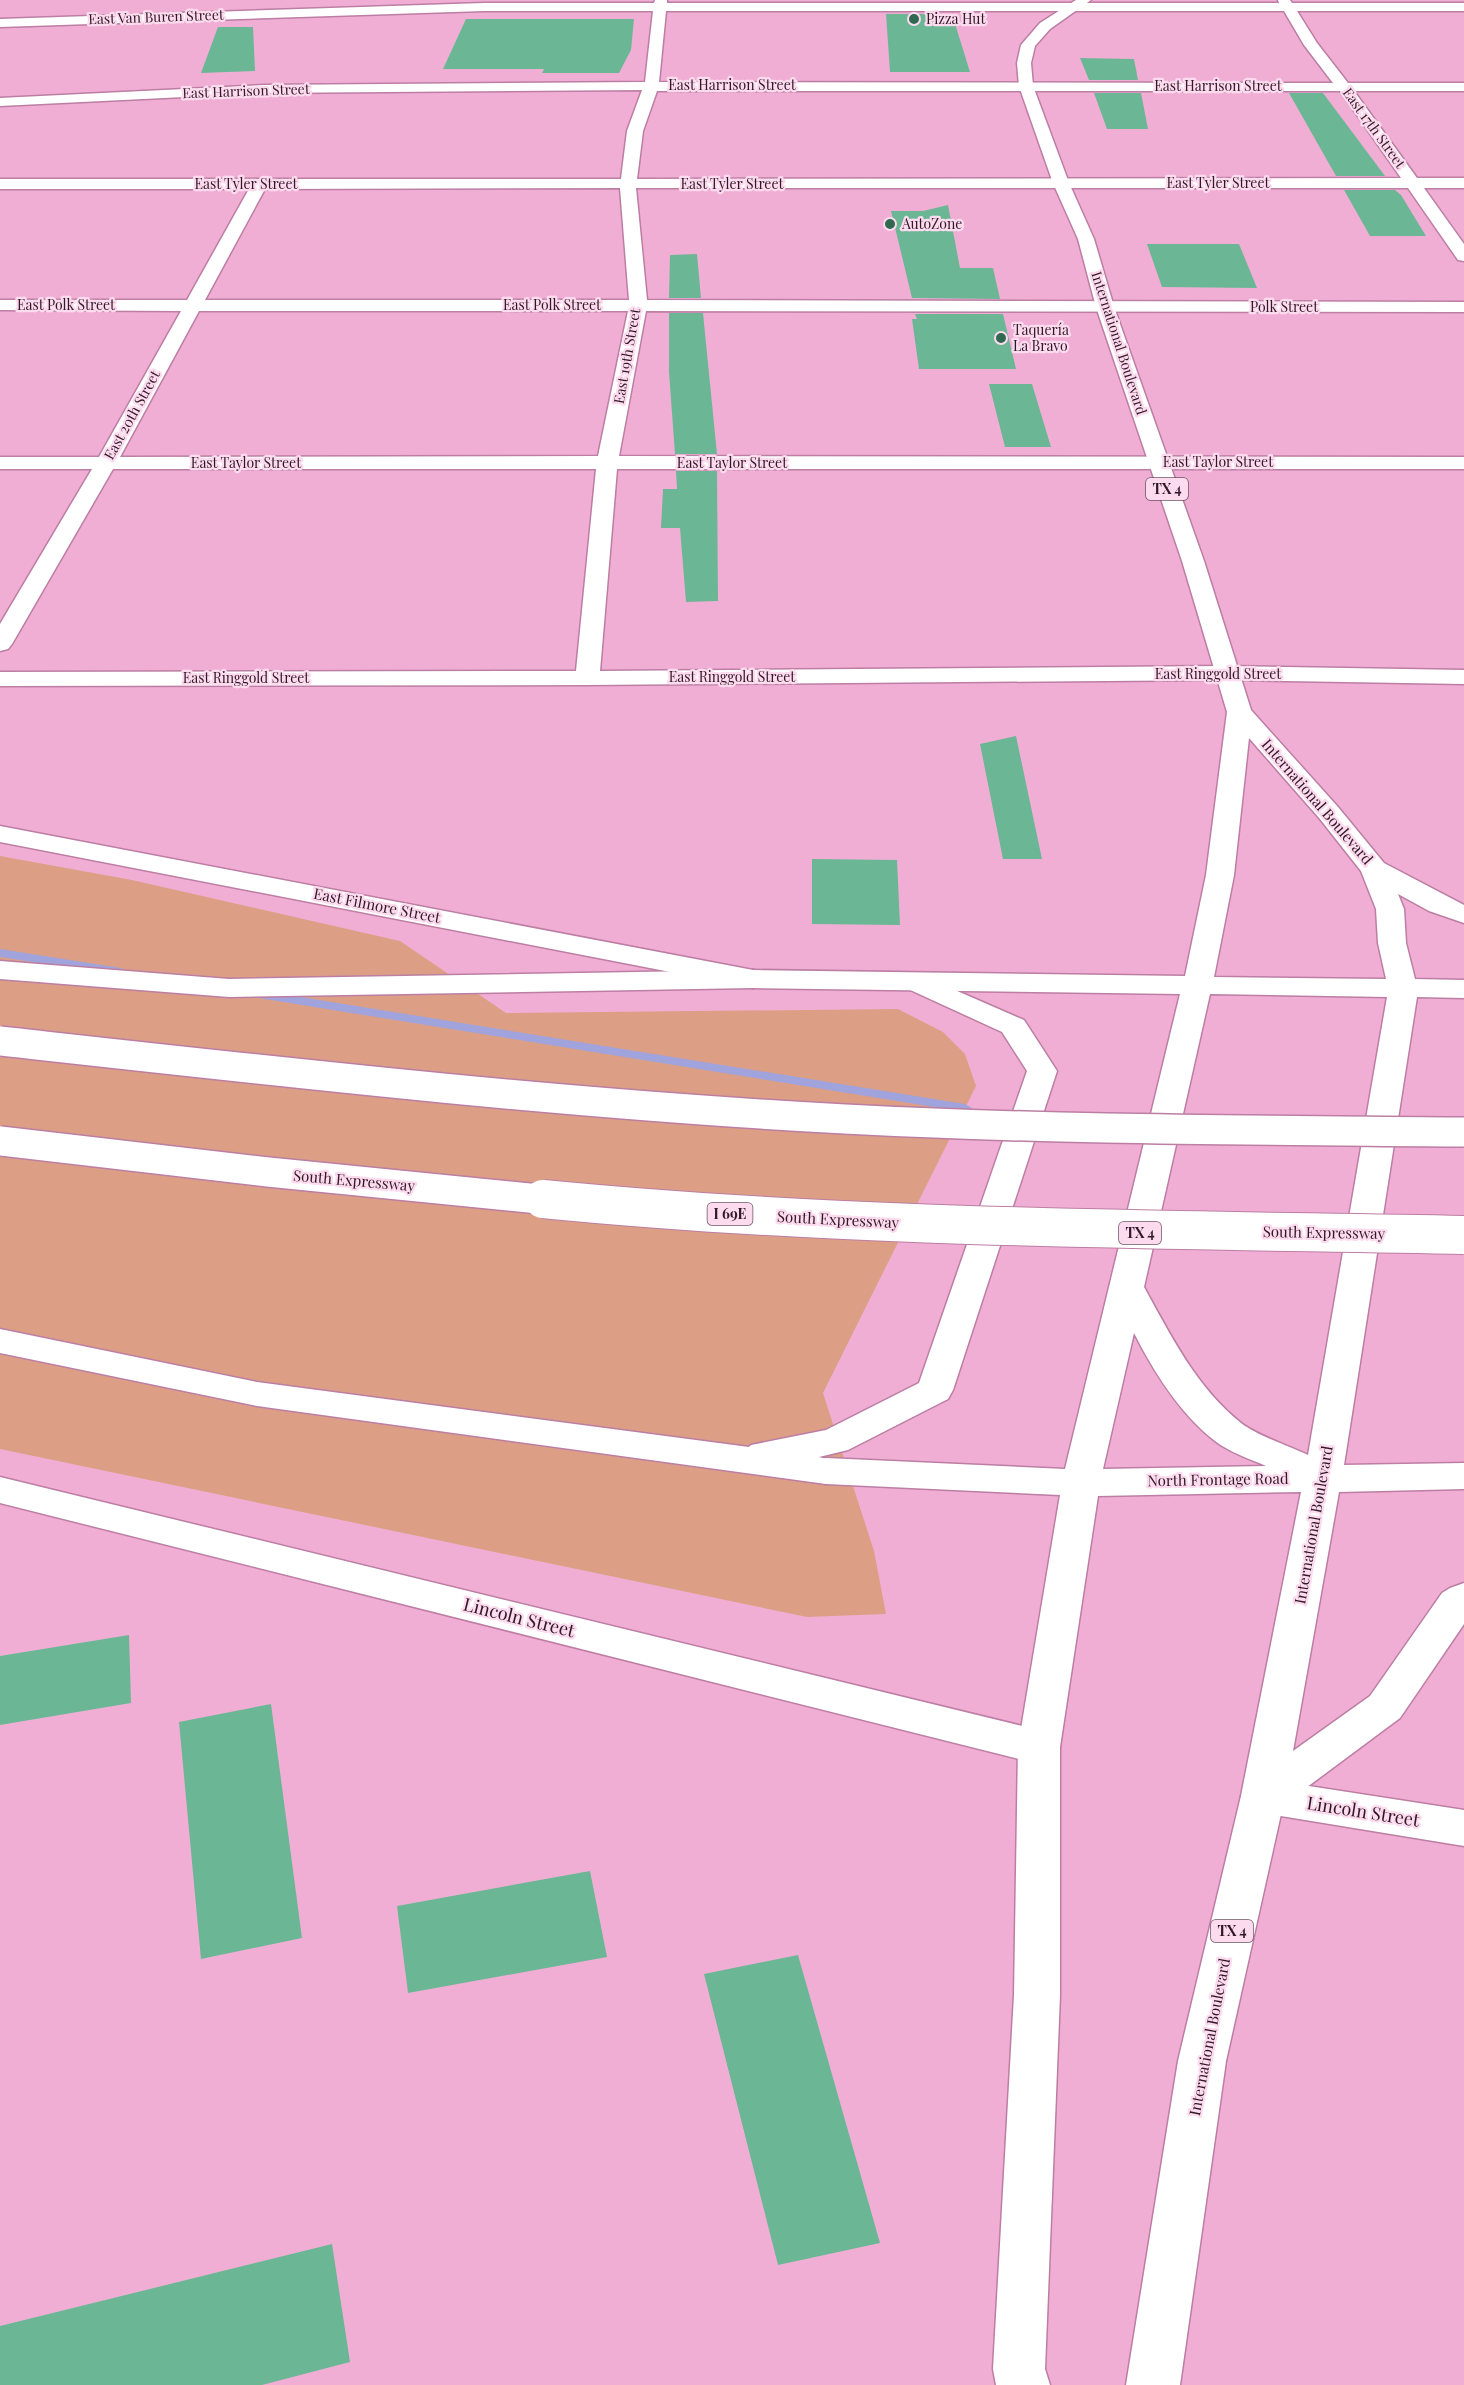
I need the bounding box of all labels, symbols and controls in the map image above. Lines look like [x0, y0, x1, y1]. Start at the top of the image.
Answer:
street label: East Van Buren Street [88, 5, 225, 28]
place label: Pizza Hut [926, 9, 986, 28]
marker: Pizza Hut [907, 12, 921, 26]
street label: East Harrison Street [668, 75, 797, 94]
street label: East Harrison Street [1154, 76, 1283, 95]
street label: East Harrison Street [182, 79, 311, 102]
street label: East 17th Street [1339, 84, 1411, 173]
street label: East Tyler Street [1167, 173, 1271, 192]
street label: East Tyler Street [195, 174, 299, 193]
street label: East Tyler Street [681, 174, 785, 193]
place label: AutoZone [901, 214, 962, 233]
marker: AutoZone [883, 217, 897, 231]
street label: International Boulevard [1087, 269, 1152, 417]
street label: East Polk Street [17, 295, 116, 314]
street label: East Polk Street [503, 295, 602, 314]
street label: Polk Street [1250, 297, 1319, 316]
street label: East 19th Street [609, 306, 644, 405]
place label: Taquería La Bravo [1013, 320, 1069, 355]
marker: Taquería La Bravo [994, 331, 1008, 345]
street label: East 20th Street [99, 366, 164, 463]
street label: East Taylor Street [1163, 452, 1274, 471]
street label: East Taylor Street [191, 453, 302, 472]
street label: East Taylor Street [677, 453, 788, 472]
road number: TX 4 [1146, 478, 1188, 500]
street label: East Ringgold Street [1155, 664, 1282, 683]
street label: East Ringgold Street [669, 667, 796, 686]
street label: East Ringgold Street [183, 668, 310, 687]
street label: International Boulevard [1258, 734, 1378, 869]
street label: East Filmore Street [312, 883, 443, 927]
street label: South Expressway [292, 1165, 416, 1195]
road number: I 69E [708, 1203, 752, 1225]
street label: South Expressway [776, 1206, 900, 1232]
street label: South Expressway [1263, 1221, 1386, 1243]
road number: TX 4 [1119, 1222, 1161, 1244]
street label: International Boulevard [1289, 1444, 1337, 1605]
street label: North Frontage Road [1147, 1468, 1289, 1490]
street label: Lincoln Street [461, 1592, 578, 1643]
street label: Lincoln Street [1305, 1790, 1422, 1832]
road number: TX 4 [1211, 1920, 1253, 1942]
street label: International Boulevard [1184, 1956, 1234, 2117]

